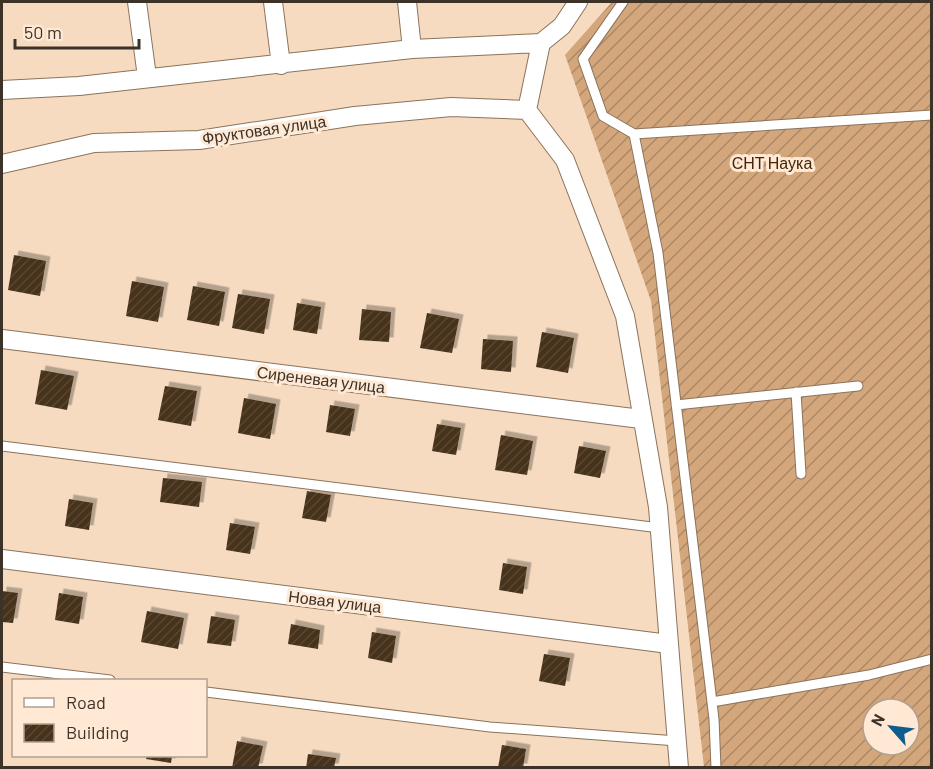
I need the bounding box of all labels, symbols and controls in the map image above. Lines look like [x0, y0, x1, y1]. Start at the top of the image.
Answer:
scale bar [15, 12, 140, 50]
text: 50 m [24, 21, 62, 43]
street label: Фруктовая улица [201, 111, 327, 147]
park label: СНТ Наука [732, 153, 812, 172]
street label: Сиреневая улица [256, 362, 386, 396]
street label: Новая улица [287, 586, 383, 616]
legend [12, 679, 207, 757]
text: Road [66, 691, 106, 713]
north arrow [861, 697, 921, 757]
text: N [866, 711, 888, 729]
text: Building [66, 721, 129, 743]

